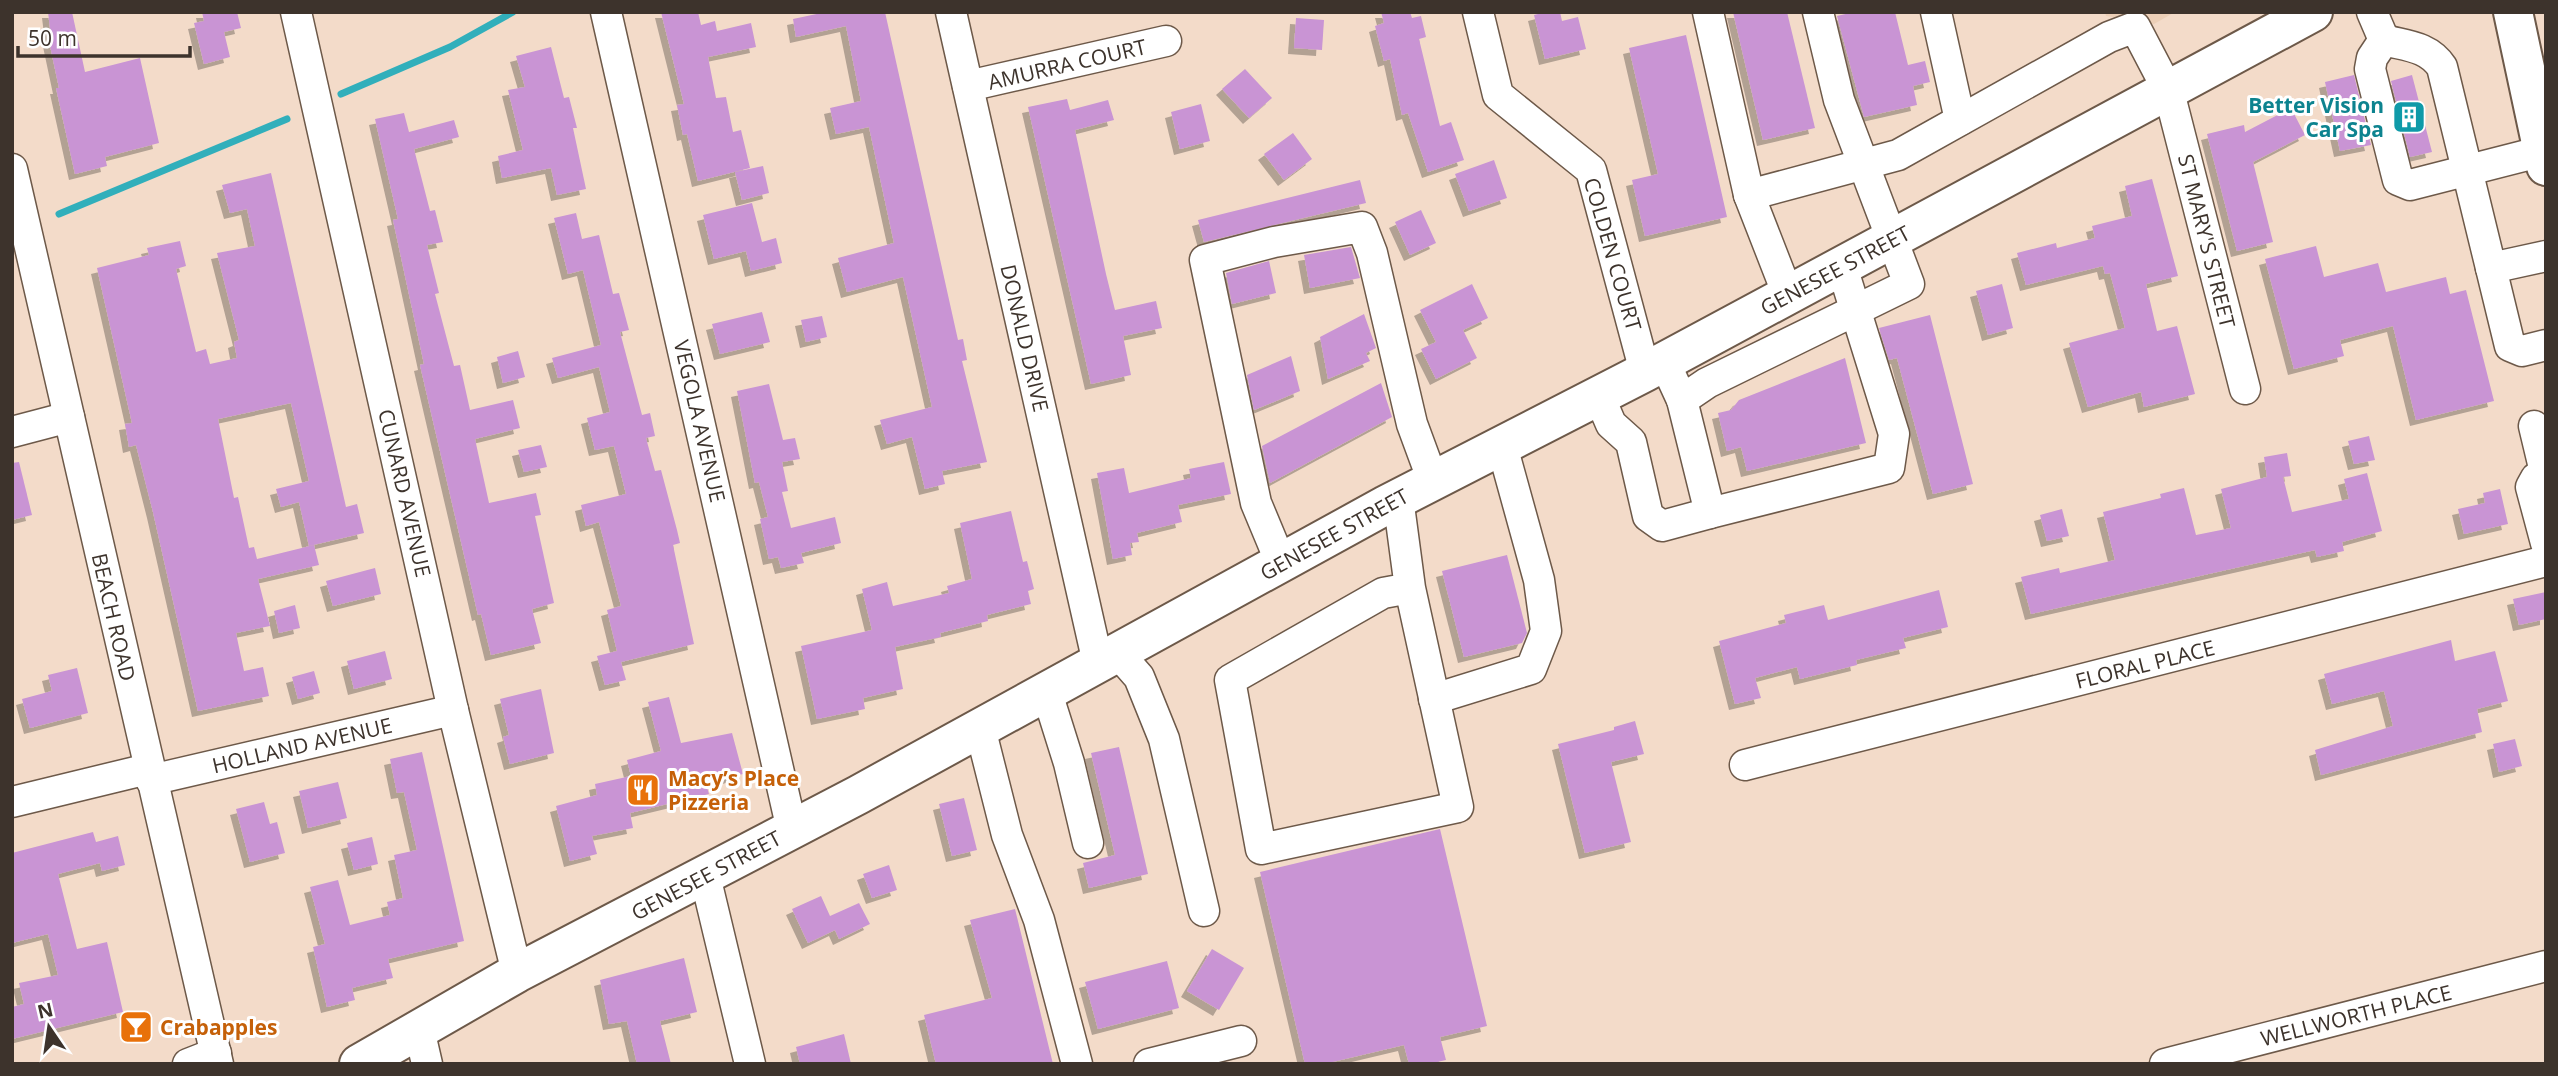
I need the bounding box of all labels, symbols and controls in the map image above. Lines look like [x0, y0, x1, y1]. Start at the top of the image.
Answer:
scale bar [18, 14, 189, 58]
text: 50 m [28, 24, 77, 52]
street label: AMURRA COURT [985, 32, 1149, 96]
place label: Better Vision Car Spa [2248, 91, 2384, 143]
building icon: Better Vision Car Spa [2390, 98, 2428, 136]
street label: ST MARY'S STREET [2172, 151, 2242, 331]
street label: COLDEN COURT [1578, 174, 1648, 334]
street label: GENESEE STREET [1755, 219, 1915, 321]
street label: DONALD DRIVE [994, 261, 1056, 415]
street label: VEGOLA AVENUE [668, 337, 732, 505]
street label: CUNARD AVENUE [372, 406, 438, 580]
street label: GENESEE STREET [1255, 481, 1414, 586]
street label: BEACH ROAD [86, 550, 142, 684]
street label: FLORAL PLACE [2072, 633, 2218, 695]
street label: HOLLAND AVENUE [209, 711, 395, 779]
place label: Macy’s Place Pizzeria [668, 764, 799, 816]
restaurant icon: Macy’s Place Pizzeria [624, 771, 662, 809]
street label: GENESEE STREET [626, 824, 786, 926]
street label: WELLWORTH PLACE [2258, 978, 2454, 1052]
north arrow [14, 992, 84, 1062]
text: N [35, 996, 56, 1025]
bar icon: Crabapples [117, 1008, 155, 1046]
place label: Crabapples [160, 1013, 277, 1041]

